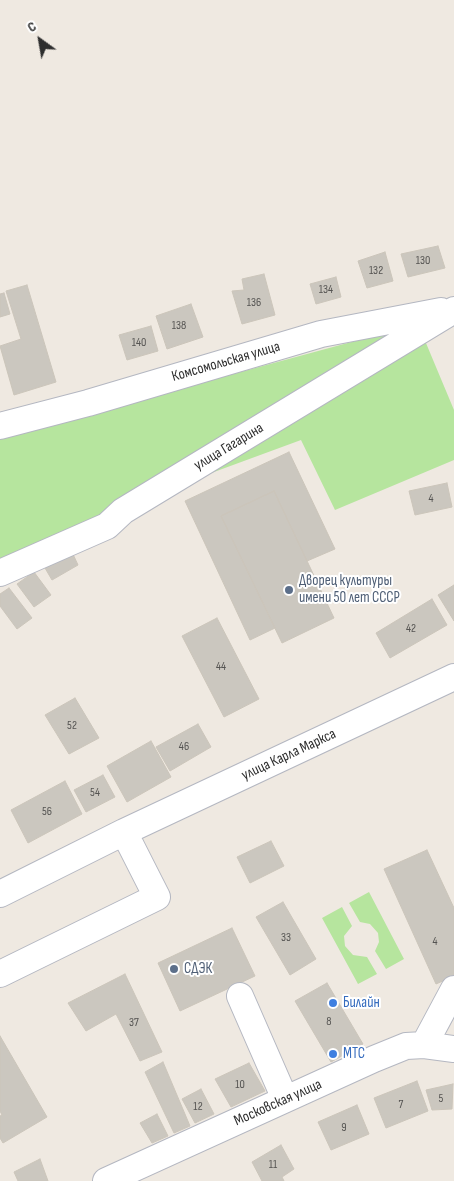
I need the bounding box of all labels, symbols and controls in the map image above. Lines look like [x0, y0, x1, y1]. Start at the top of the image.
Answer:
north arrow [15, 15, 65, 65]
text: С [24, 18, 39, 36]
house number: 130 [416, 254, 430, 268]
house number: 132 [369, 264, 383, 278]
house number: 134 [319, 283, 333, 297]
house number: 136 [247, 296, 261, 310]
house number: 138 [172, 319, 186, 333]
house number: 140 [132, 336, 146, 350]
street label: Комсомольская улица [170, 338, 282, 386]
street label: улица Гагарина [191, 419, 267, 475]
house number: 4 [428, 492, 434, 506]
place label: Дворец культуры имени 50 лет СССР [299, 572, 400, 607]
marker: Дворец культуры имени 50 лет СССР [283, 584, 295, 596]
house number: 42 [406, 622, 416, 636]
house number: 44 [216, 660, 226, 674]
house number: 52 [67, 719, 77, 733]
street label: улица Карла Маркса [239, 725, 339, 785]
house number: 46 [179, 740, 189, 754]
house number: 54 [90, 786, 100, 800]
house number: 56 [42, 805, 52, 819]
house number: 33 [281, 931, 291, 945]
house number: 4 [432, 935, 438, 949]
place label: СДЭК [184, 960, 212, 978]
marker: СДЭК [168, 963, 180, 975]
place label: Билайн [343, 994, 380, 1012]
marker: Билайн [327, 997, 339, 1009]
house number: 8 [326, 1015, 332, 1029]
house number: 37 [129, 1016, 139, 1030]
place label: МТС [343, 1045, 365, 1063]
marker: МТС [327, 1048, 339, 1060]
street label: Московская улица [231, 1076, 325, 1130]
house number: 10 [235, 1078, 245, 1092]
house number: 5 [439, 1092, 443, 1106]
house number: 7 [399, 1098, 403, 1112]
house number: 12 [193, 1100, 203, 1114]
house number: 9 [341, 1121, 347, 1135]
house number: 11 [269, 1158, 277, 1172]

